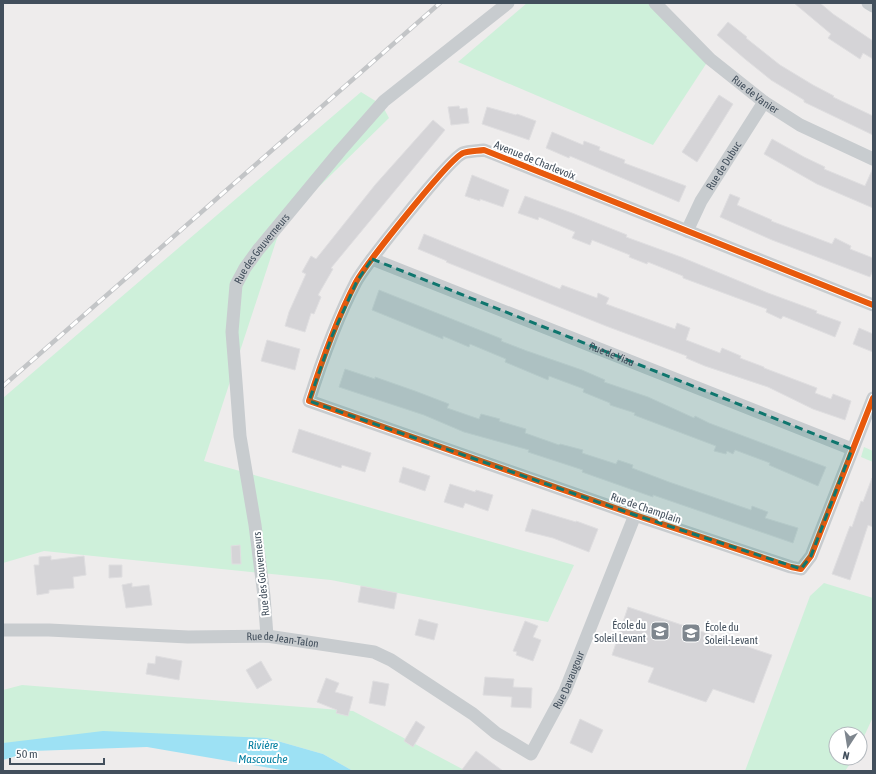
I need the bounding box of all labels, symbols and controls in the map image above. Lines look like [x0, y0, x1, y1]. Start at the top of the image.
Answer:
street label: Rue de Vanier [730, 73, 781, 116]
street label: Avenue de Charlevoix [493, 138, 578, 182]
street label: Rue de Dubuc [704, 138, 744, 192]
street label: Rue des Gouverneurs [232, 211, 292, 286]
street label: Rue de Viau [588, 340, 636, 368]
street label: Rue de Champlain [609, 490, 683, 526]
street label: Rue des Gouverneurs [251, 531, 271, 617]
place label: École du Soleil Levant [594, 619, 646, 644]
school or university icon: École du Soleil Levant [649, 620, 671, 642]
place label: École du Soleil-Levant [705, 621, 758, 646]
school or university icon: École du Soleil-Levant [680, 622, 702, 644]
street label: Rue de Jean-Talon [246, 630, 320, 650]
street label: Rue Davaugour [550, 649, 586, 711]
north arrow [828, 726, 868, 766]
water label: Rivière Mascouche [238, 738, 288, 766]
scale bar [10, 740, 104, 766]
text: 50 m [16, 747, 38, 761]
text: N [841, 749, 850, 762]

